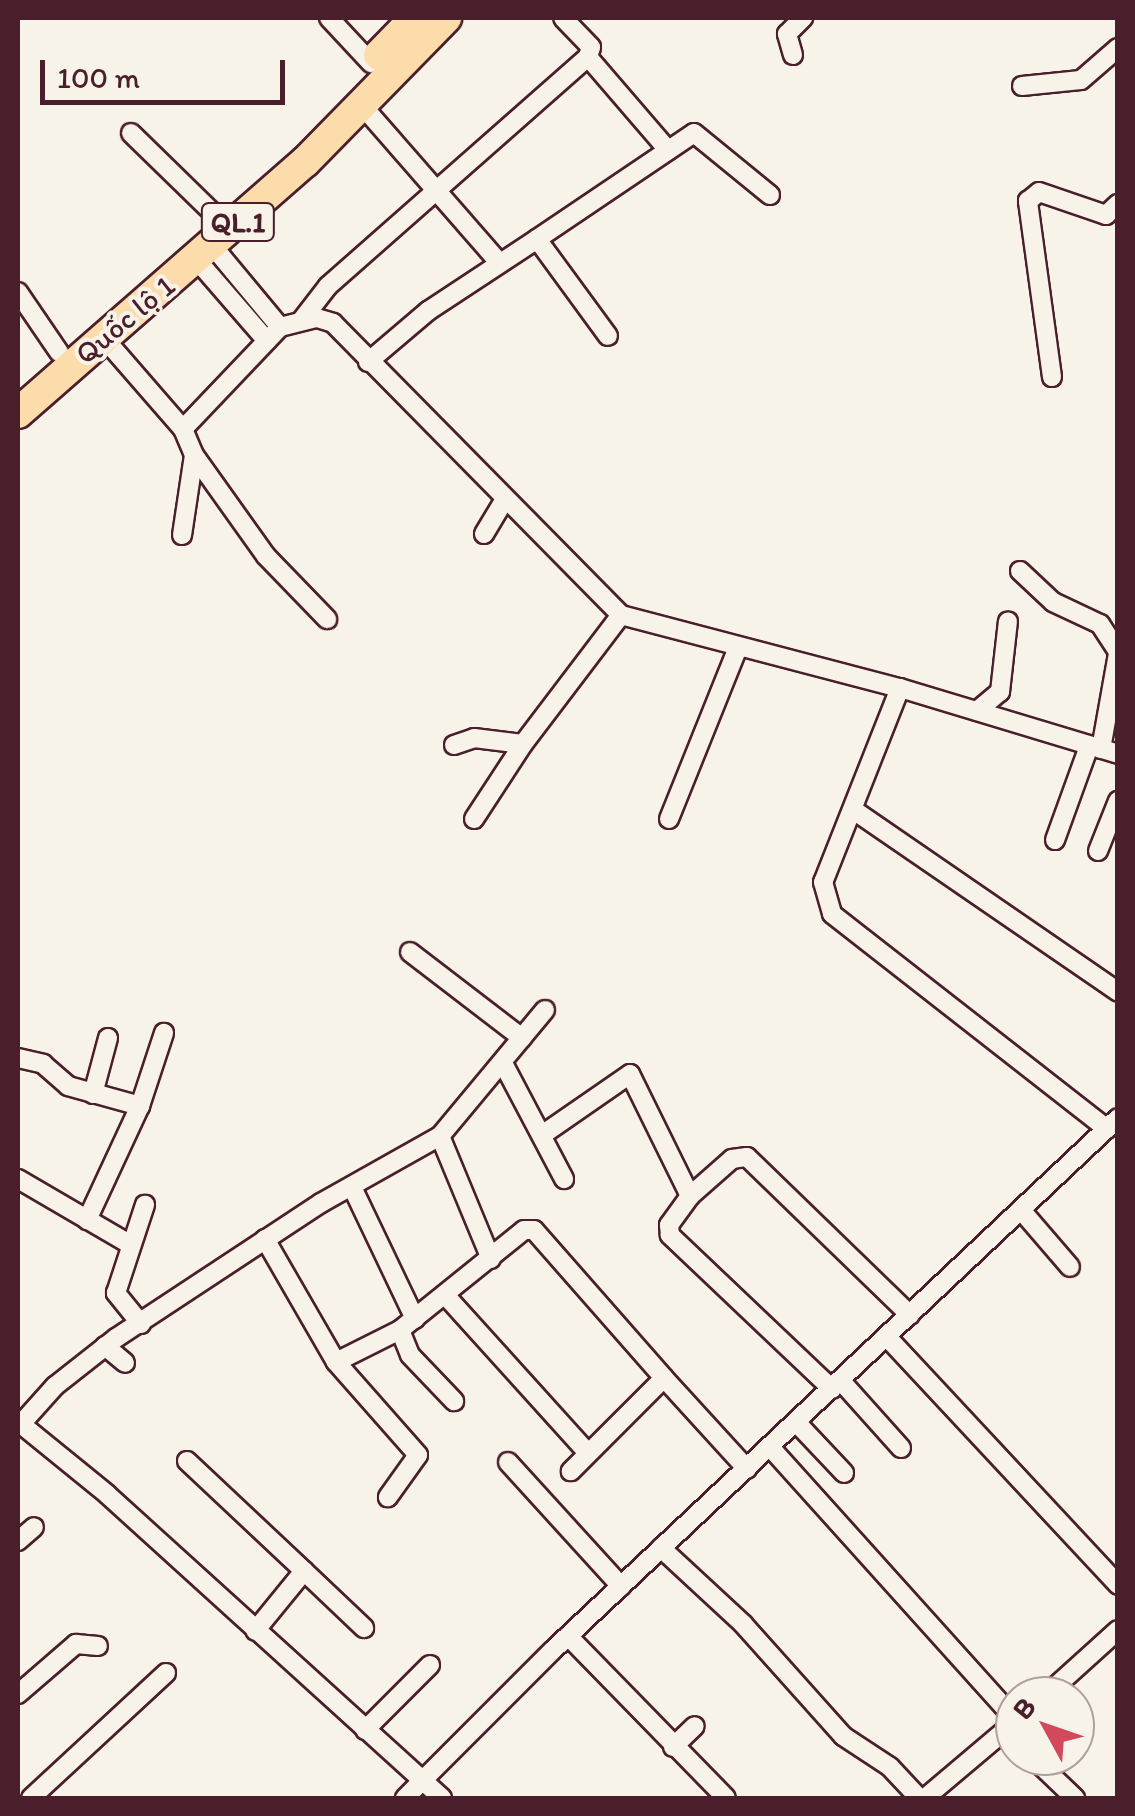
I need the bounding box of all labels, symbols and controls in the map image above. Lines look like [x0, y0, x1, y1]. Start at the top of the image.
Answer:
scale bar [45, 40, 290, 102]
text: 100 m [57, 59, 140, 96]
road number: QL.1 [200, 199, 276, 245]
street label: Quốc lộ 1 [68, 268, 182, 372]
north arrow [995, 1676, 1095, 1776]
text: B [1005, 1690, 1042, 1726]

